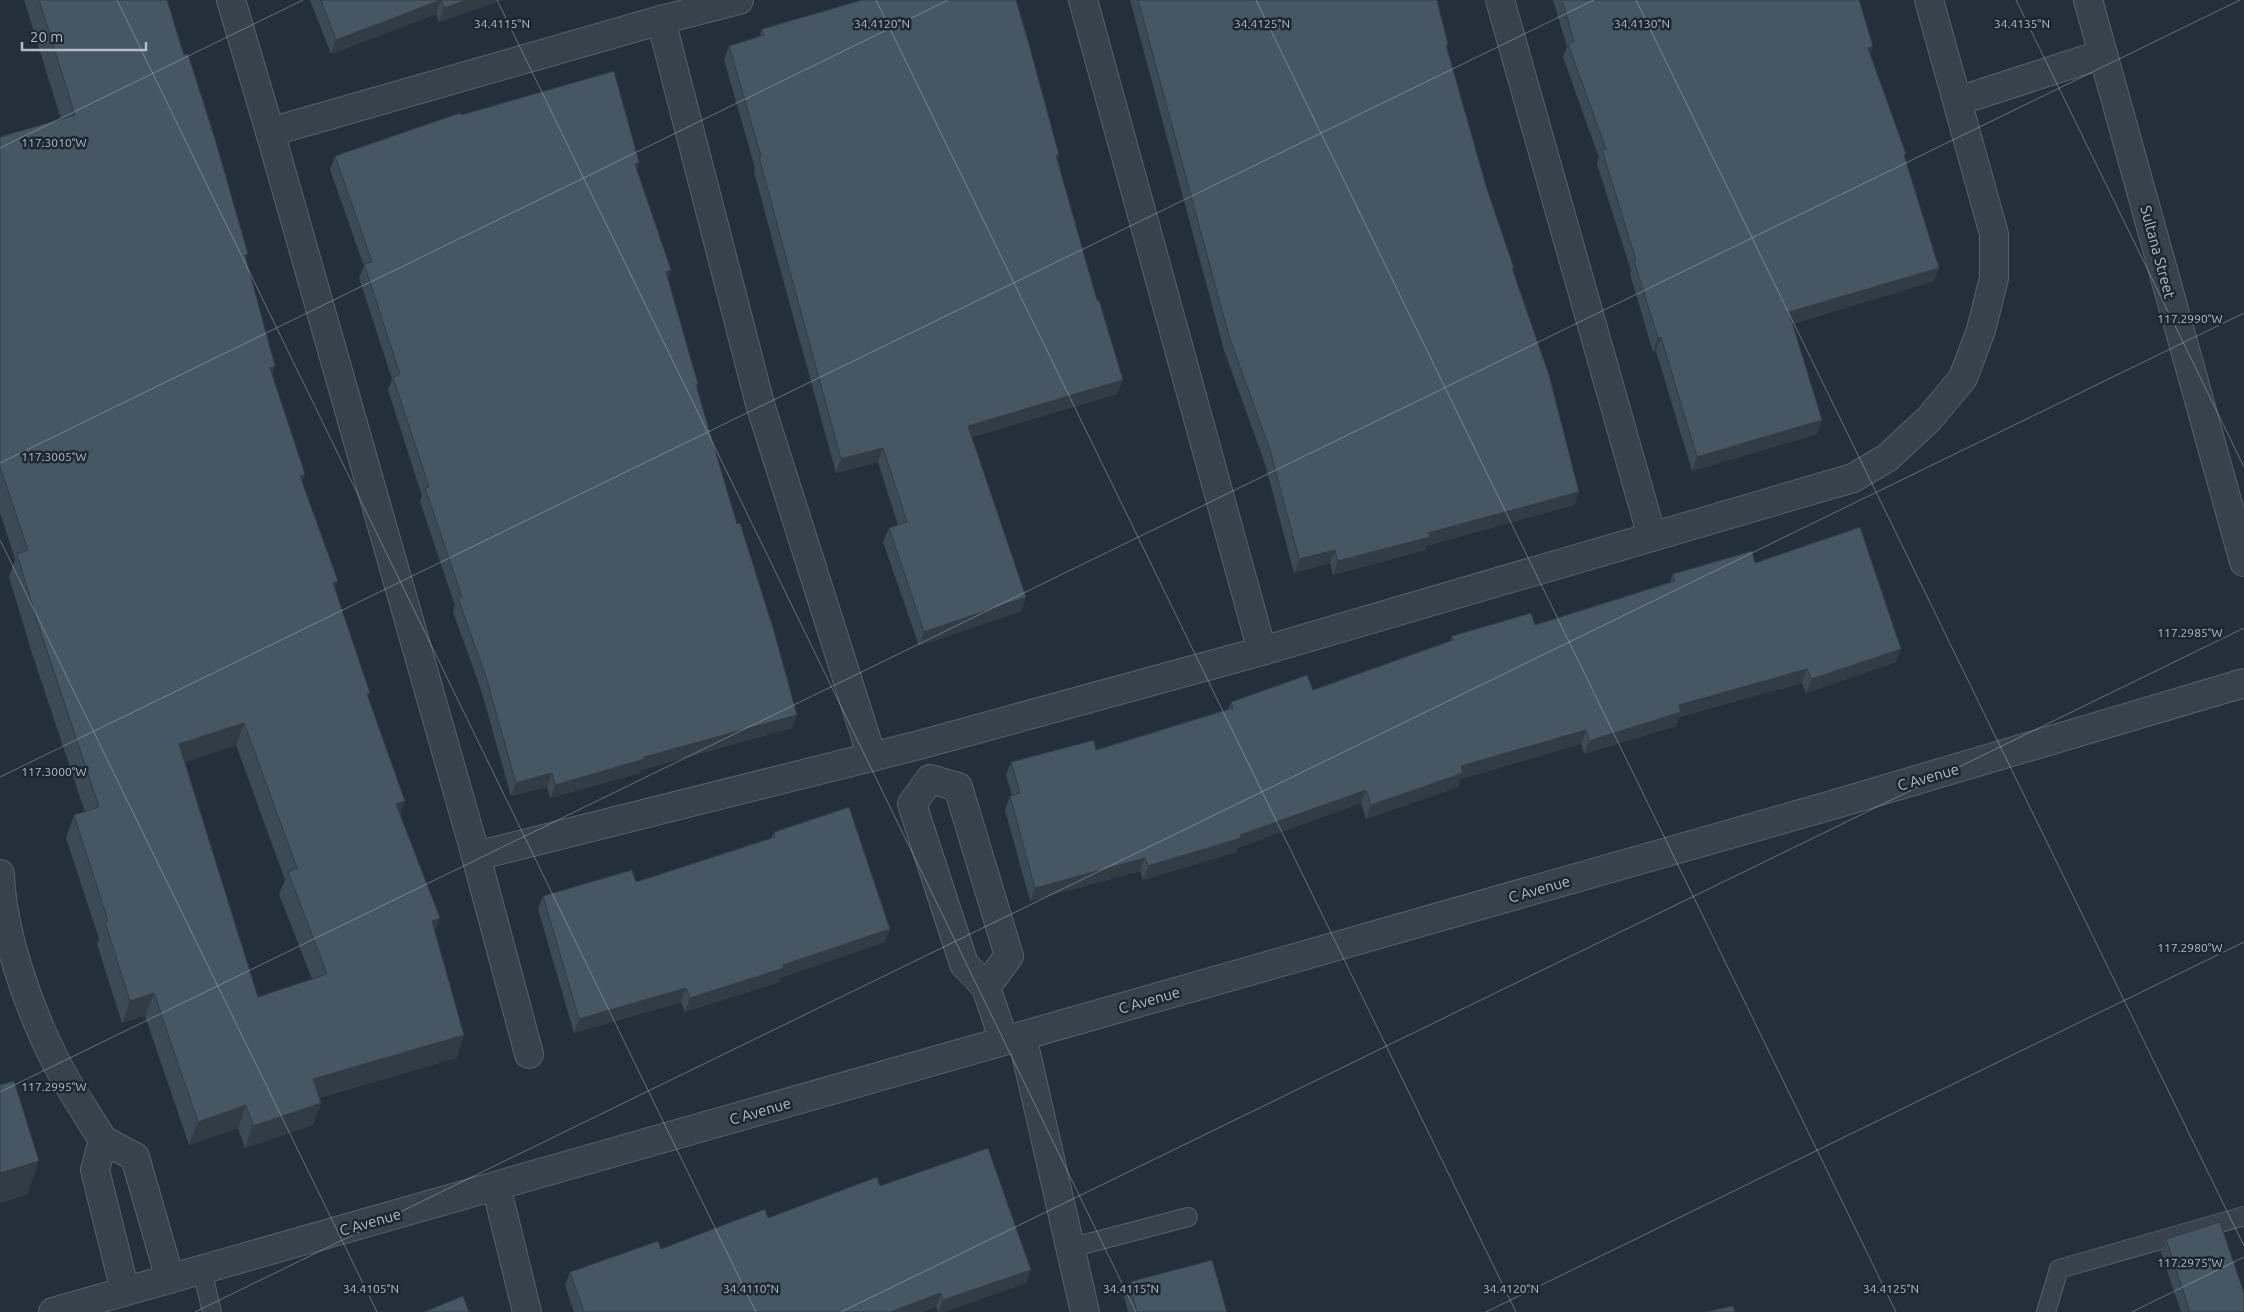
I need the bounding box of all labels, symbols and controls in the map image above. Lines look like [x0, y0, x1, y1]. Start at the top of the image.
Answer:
text: 34.4115°N [474, 17, 530, 30]
text: 34.4120°N [854, 17, 910, 30]
text: 34.4125°N [1234, 17, 1290, 30]
text: 34.4130°N [1614, 17, 1670, 30]
text: 34.4135°N [1994, 17, 2050, 30]
scale bar [22, 20, 146, 52]
text: 20 m [30, 28, 63, 45]
text: 117.3010°W [21, 136, 87, 149]
street label: Sultana Street [2137, 204, 2179, 300]
text: 117.2990°W [2157, 312, 2223, 325]
text: 117.3005°W [21, 450, 87, 463]
text: 117.2985°W [2157, 626, 2223, 639]
street label: C Avenue [1895, 760, 1961, 794]
text: 117.3000°W [21, 765, 87, 778]
street label: C Avenue [1506, 872, 1572, 906]
text: 117.2980°W [2157, 941, 2223, 954]
street label: C Avenue [1116, 983, 1182, 1017]
text: 117.2995°W [21, 1080, 87, 1093]
street label: C Avenue [727, 1094, 793, 1128]
street label: C Avenue [337, 1205, 403, 1239]
text: 117.2975°W [2157, 1256, 2223, 1269]
text: 34.4105°N [343, 1282, 399, 1295]
text: 34.4110°N [723, 1282, 779, 1295]
text: 34.4115°N [1103, 1282, 1159, 1295]
text: 34.4120°N [1483, 1282, 1539, 1295]
text: 34.4125°N [1863, 1282, 1919, 1295]

